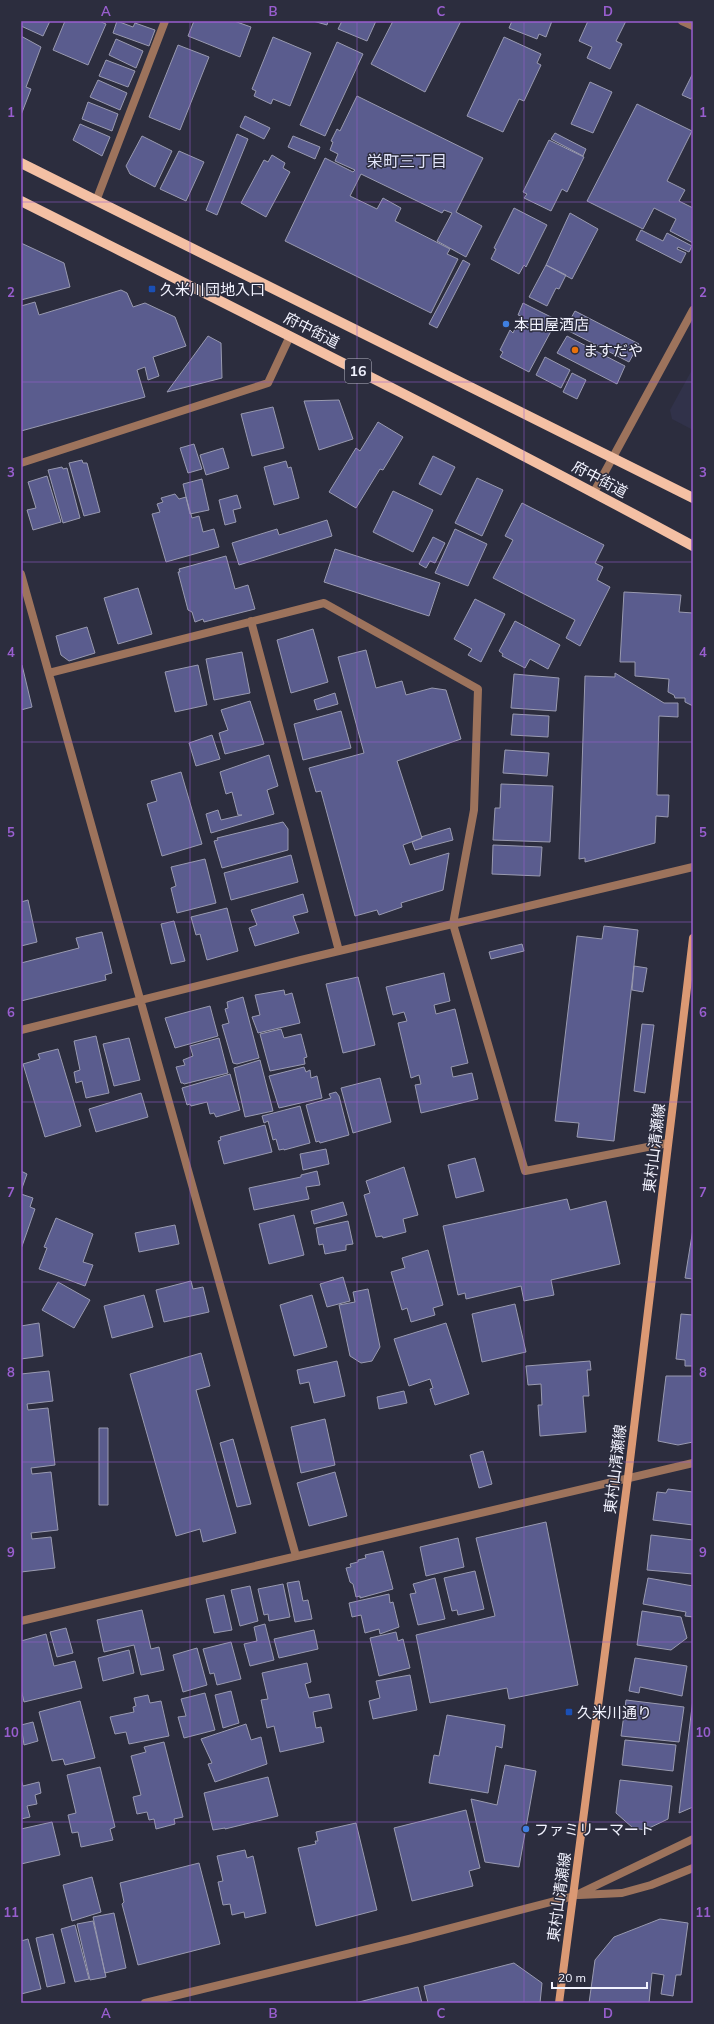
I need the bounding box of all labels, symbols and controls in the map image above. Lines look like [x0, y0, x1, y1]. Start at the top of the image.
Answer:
text: A [101, 3, 111, 19]
text: B [269, 3, 278, 19]
text: C [437, 3, 446, 19]
text: D [603, 3, 613, 19]
text: 1 [7, 104, 15, 120]
text: 1 [699, 104, 707, 120]
district label: 栄町三丁目 [367, 151, 447, 171]
place label: 久米川団地入口 [160, 280, 265, 299]
text: 2 [7, 284, 15, 300]
marker: 久米川団地入口 [147, 284, 157, 294]
text: 2 [699, 284, 707, 300]
street label: 府中街道 [281, 308, 343, 352]
place label: 本田屋酒店 [514, 315, 589, 334]
marker: 本田屋酒店 [501, 319, 511, 329]
place label: ますだや [583, 341, 643, 360]
marker: ますだや [570, 345, 580, 355]
road number: 16 [345, 359, 371, 383]
street label: 府中街道 [569, 457, 631, 501]
text: 3 [7, 464, 15, 480]
text: 3 [699, 464, 707, 480]
text: 4 [7, 644, 15, 660]
text: 4 [699, 644, 707, 660]
text: 5 [7, 824, 15, 840]
text: 5 [699, 824, 707, 840]
text: 6 [7, 1004, 15, 1020]
text: 6 [699, 1004, 707, 1020]
street label: 東村山清瀬線 [639, 1102, 669, 1194]
text: 7 [7, 1184, 15, 1200]
text: 7 [699, 1184, 707, 1200]
text: 8 [7, 1364, 15, 1380]
text: 8 [699, 1364, 707, 1380]
street label: 東村山清瀬線 [600, 1423, 630, 1515]
text: 9 [7, 1544, 15, 1560]
text: 9 [699, 1544, 707, 1560]
place label: 久米川通り [577, 1703, 652, 1722]
marker: 久米川通り [564, 1707, 574, 1717]
text: 10 [3, 1724, 19, 1740]
text: 10 [695, 1724, 711, 1740]
place label: ファミリーマート [534, 1820, 654, 1839]
marker: ファミリーマート [521, 1824, 531, 1834]
street label: 東村山清瀬線 [543, 1851, 575, 1943]
text: 11 [3, 1904, 19, 1920]
text: 11 [695, 1904, 711, 1920]
scale bar [552, 1964, 647, 1990]
text: 20 m [558, 1970, 586, 1985]
text: A [101, 2005, 111, 2021]
text: B [269, 2005, 278, 2021]
text: C [437, 2005, 446, 2021]
text: D [603, 2005, 613, 2021]

